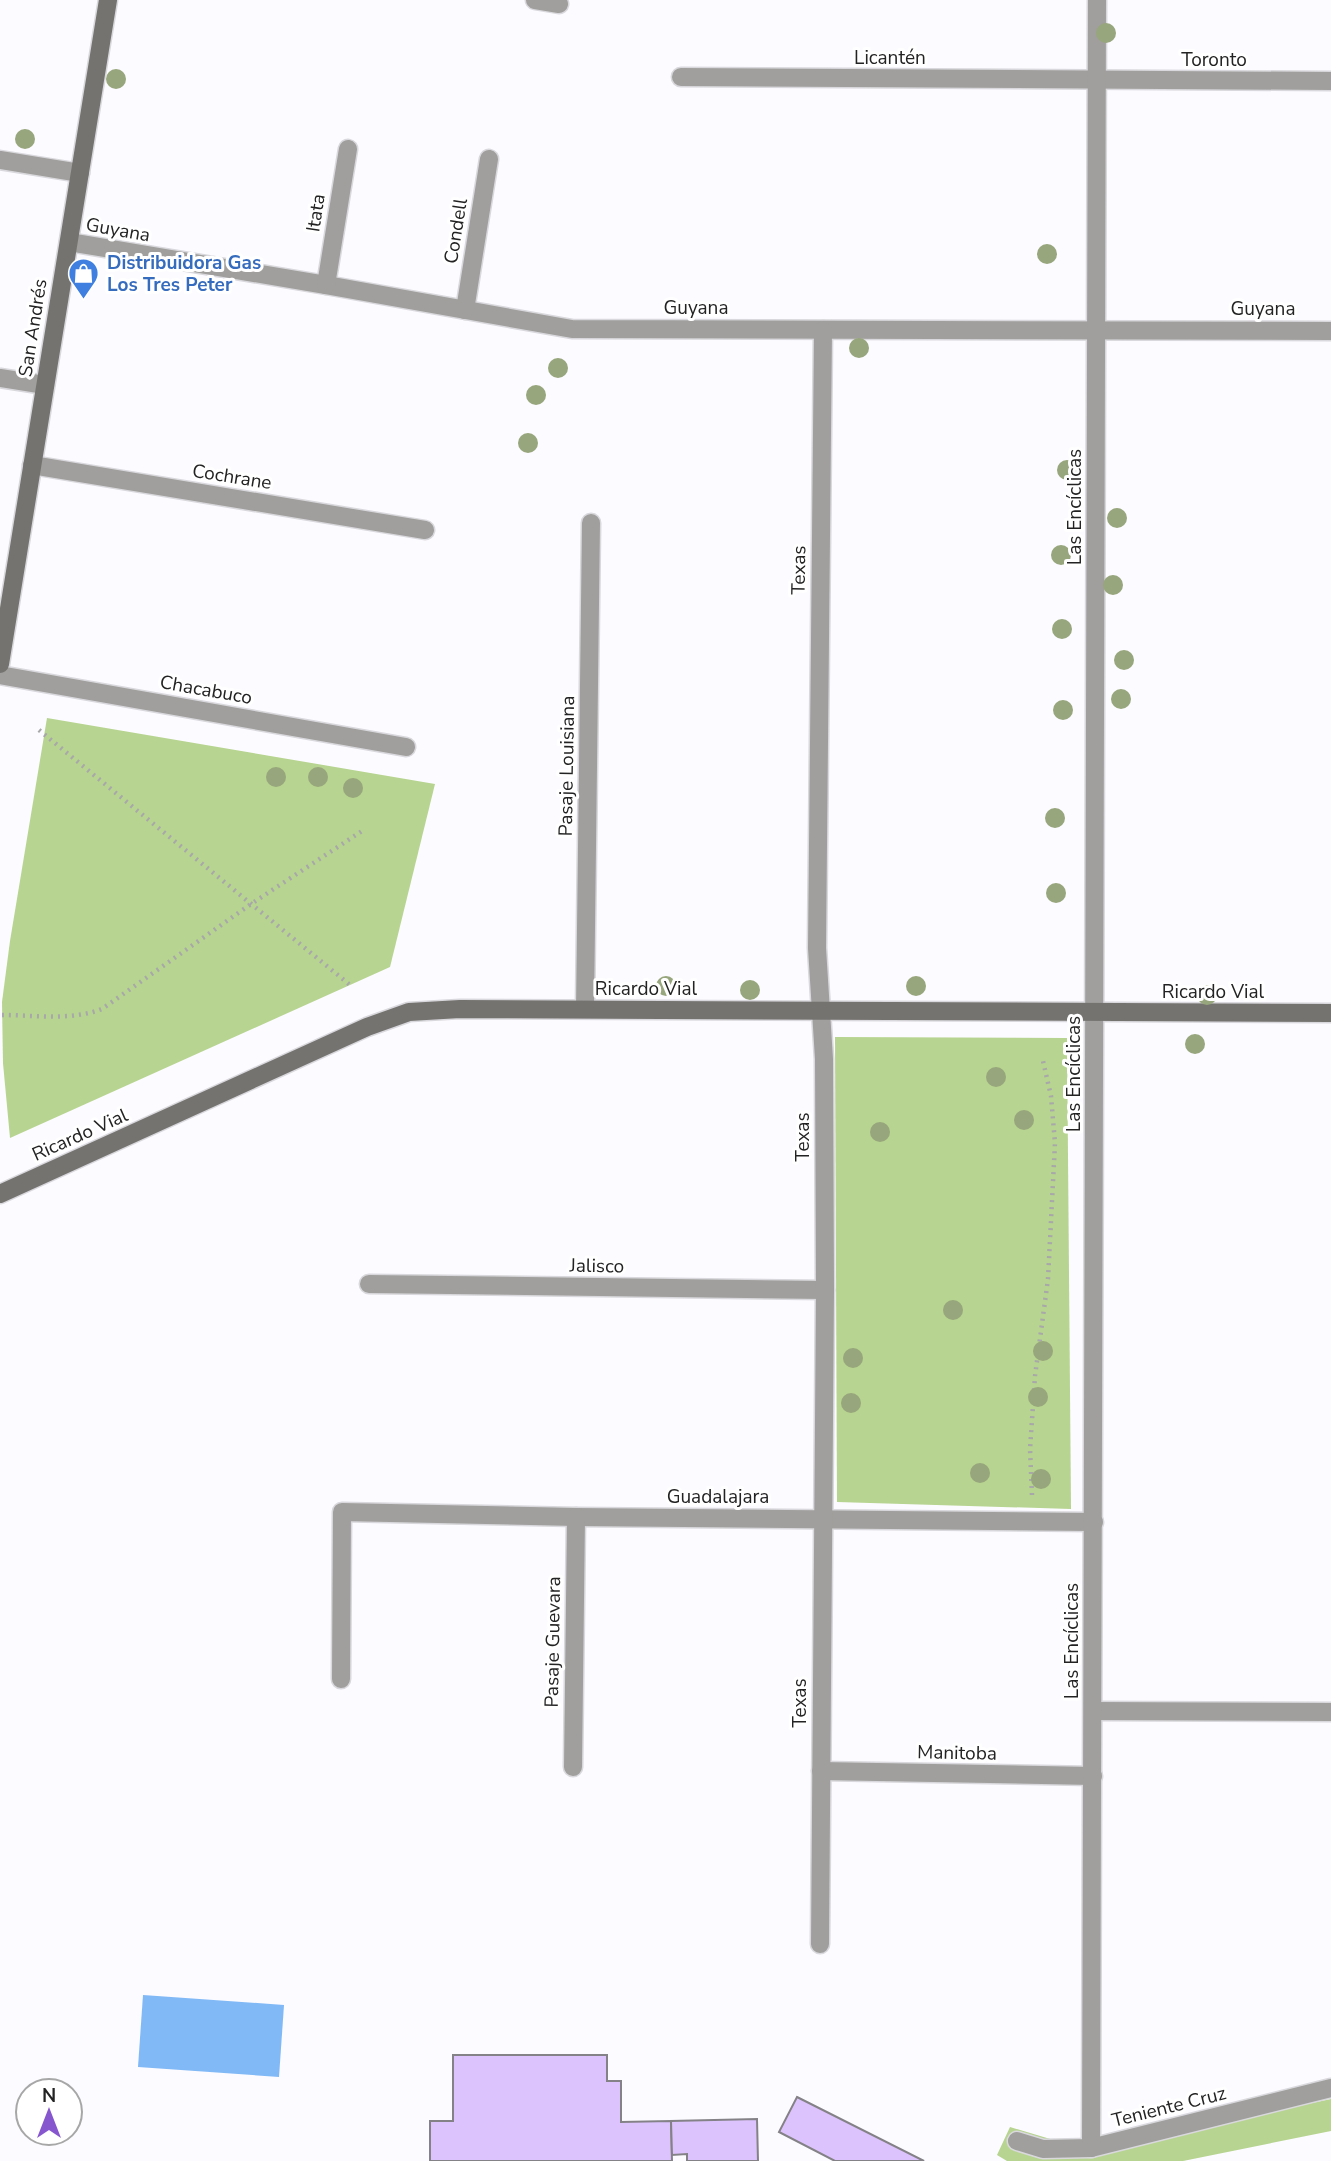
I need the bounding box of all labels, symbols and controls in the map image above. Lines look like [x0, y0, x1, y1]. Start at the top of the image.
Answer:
street label: Licantén [854, 45, 926, 71]
street label: Toronto [1181, 47, 1247, 73]
street label: Itata [300, 192, 332, 234]
street label: Condell [438, 196, 474, 266]
street label: Guyana [84, 212, 152, 248]
place label: Distribuidora Gas Los Tres Peter [107, 250, 261, 298]
shop icon: Distribuidora Gas Los Tres Peter [67, 257, 101, 301]
street label: San Andrés [12, 277, 54, 379]
street label: Guyana [664, 295, 728, 321]
street label: Guyana [1231, 296, 1295, 322]
street label: Las Encíclicas [1062, 449, 1088, 565]
street label: Cochrane [190, 458, 274, 496]
street label: Texas [786, 545, 812, 595]
street label: Chacabuco [158, 669, 254, 711]
street label: Pasaje Louisiana [553, 695, 581, 837]
street label: Ricardo Vial [595, 976, 698, 1002]
street label: Ricardo Vial [1162, 979, 1265, 1005]
street label: Las Encíclicas [1061, 1016, 1087, 1132]
street label: Ricardo Vial [28, 1102, 132, 1168]
street label: Texas [790, 1112, 816, 1162]
street label: Jalisco [568, 1253, 625, 1279]
street label: Guadalajara [667, 1484, 769, 1510]
street label: Pasaje Guevara [539, 1576, 567, 1708]
street label: Las Encíclicas [1059, 1583, 1085, 1699]
street label: Texas [787, 1678, 813, 1728]
street label: Manitoba [917, 1739, 997, 1767]
north arrow [14, 2077, 84, 2147]
street label: Teniente Cruz [1109, 2080, 1229, 2134]
text: N [42, 2083, 56, 2109]

